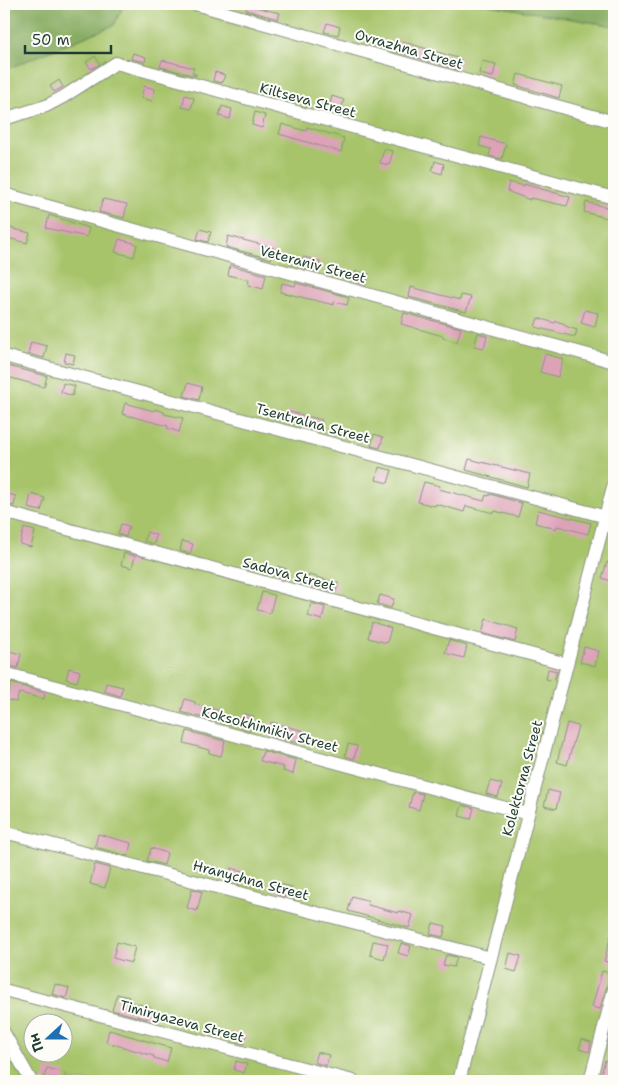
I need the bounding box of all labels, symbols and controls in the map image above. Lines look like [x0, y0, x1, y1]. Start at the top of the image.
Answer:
scale bar [25, 22, 111, 54]
street label: Ovrazhna Street [353, 25, 465, 73]
text: 50 m [32, 30, 70, 50]
street label: Kiltseva Street [258, 78, 358, 122]
street label: Veteraniv Street [258, 241, 368, 287]
street label: Tsentralna Street [254, 399, 372, 447]
street label: Sadova Street [241, 553, 337, 595]
street label: Koksokhimikiv Street [200, 702, 340, 756]
street label: Kolektorna Street [498, 718, 546, 838]
street label: Hranychna Street [191, 856, 311, 904]
street label: Timiryazeva Street [118, 996, 246, 1046]
north arrow [22, 1012, 72, 1062]
text: Пн [24, 1031, 48, 1055]

